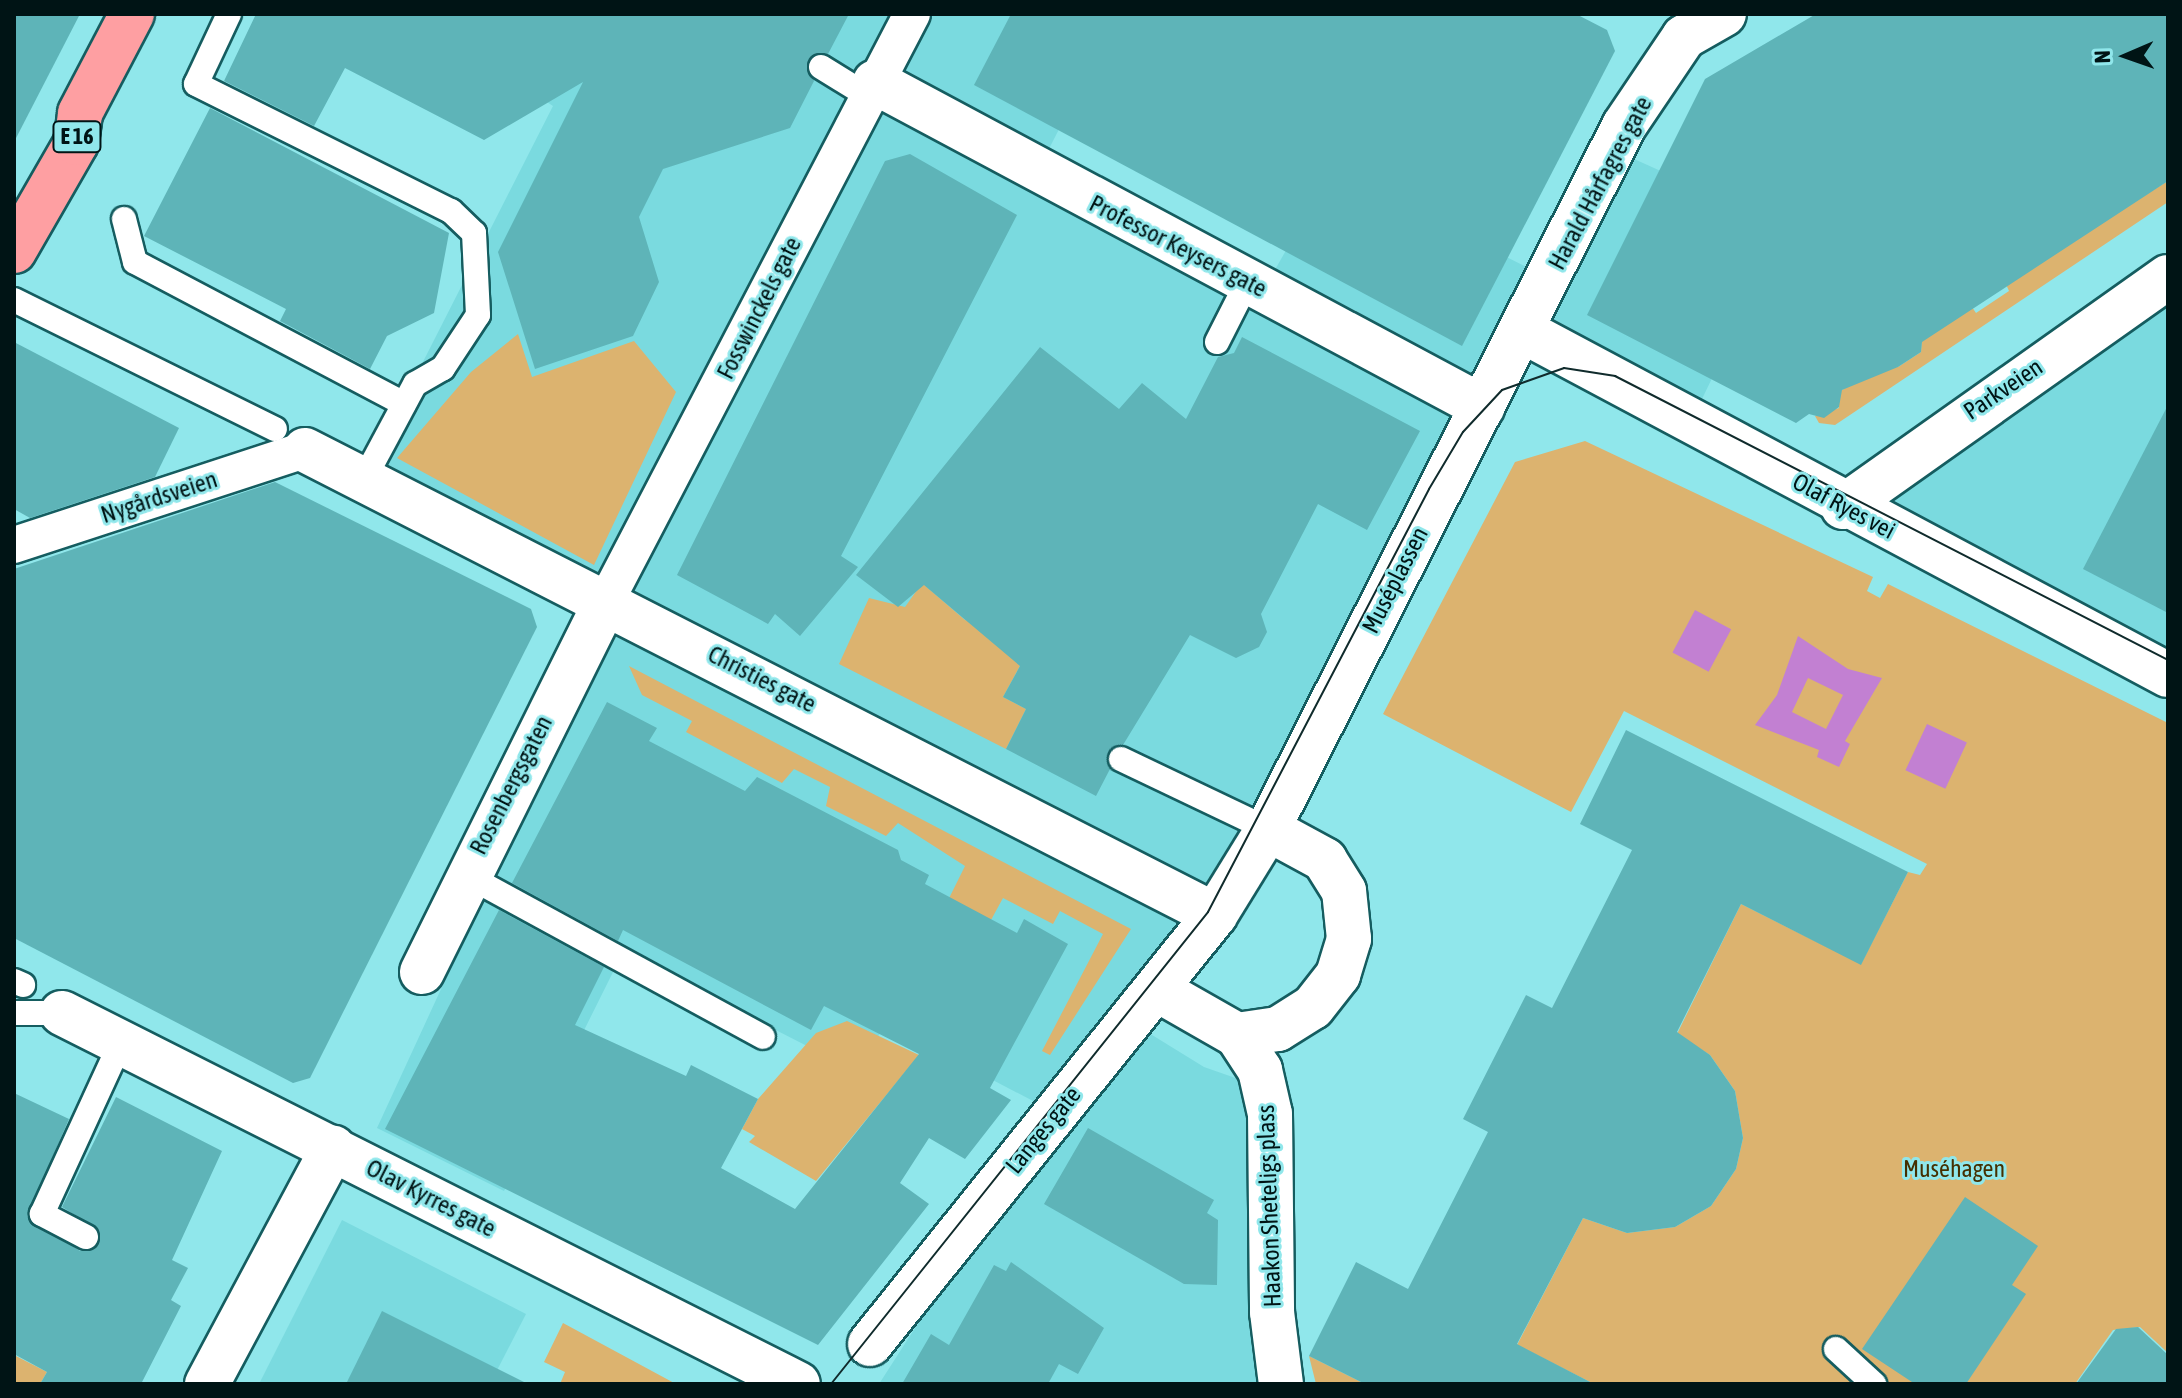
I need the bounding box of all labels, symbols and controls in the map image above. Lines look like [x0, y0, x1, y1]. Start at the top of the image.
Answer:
north arrow [2086, 16, 2166, 96]
text: N [2089, 50, 2115, 64]
street label: Harald Hårfagres gate [1542, 91, 1658, 275]
road number: E 16 [51, 119, 103, 155]
street label: Professor Keysers gate [1085, 189, 1271, 303]
street label: Fosswinckels gate [711, 232, 807, 384]
street label: Parkveien [1958, 352, 2048, 426]
street label: Nygårdsveien [97, 465, 221, 529]
street label: Olaf Ryes vei [1788, 467, 1900, 545]
street label: Muséplassen [1356, 522, 1434, 638]
street label: Christies gate [703, 640, 821, 718]
street label: Rosenbergsgaten [464, 711, 558, 859]
street label: Langes gate [999, 1081, 1087, 1179]
street label: Haakon Sheteligs plass [1251, 1104, 1287, 1308]
street label: Olav Kyrres gate [362, 1153, 500, 1243]
park label: Muséhagen [1903, 1155, 2005, 1183]

